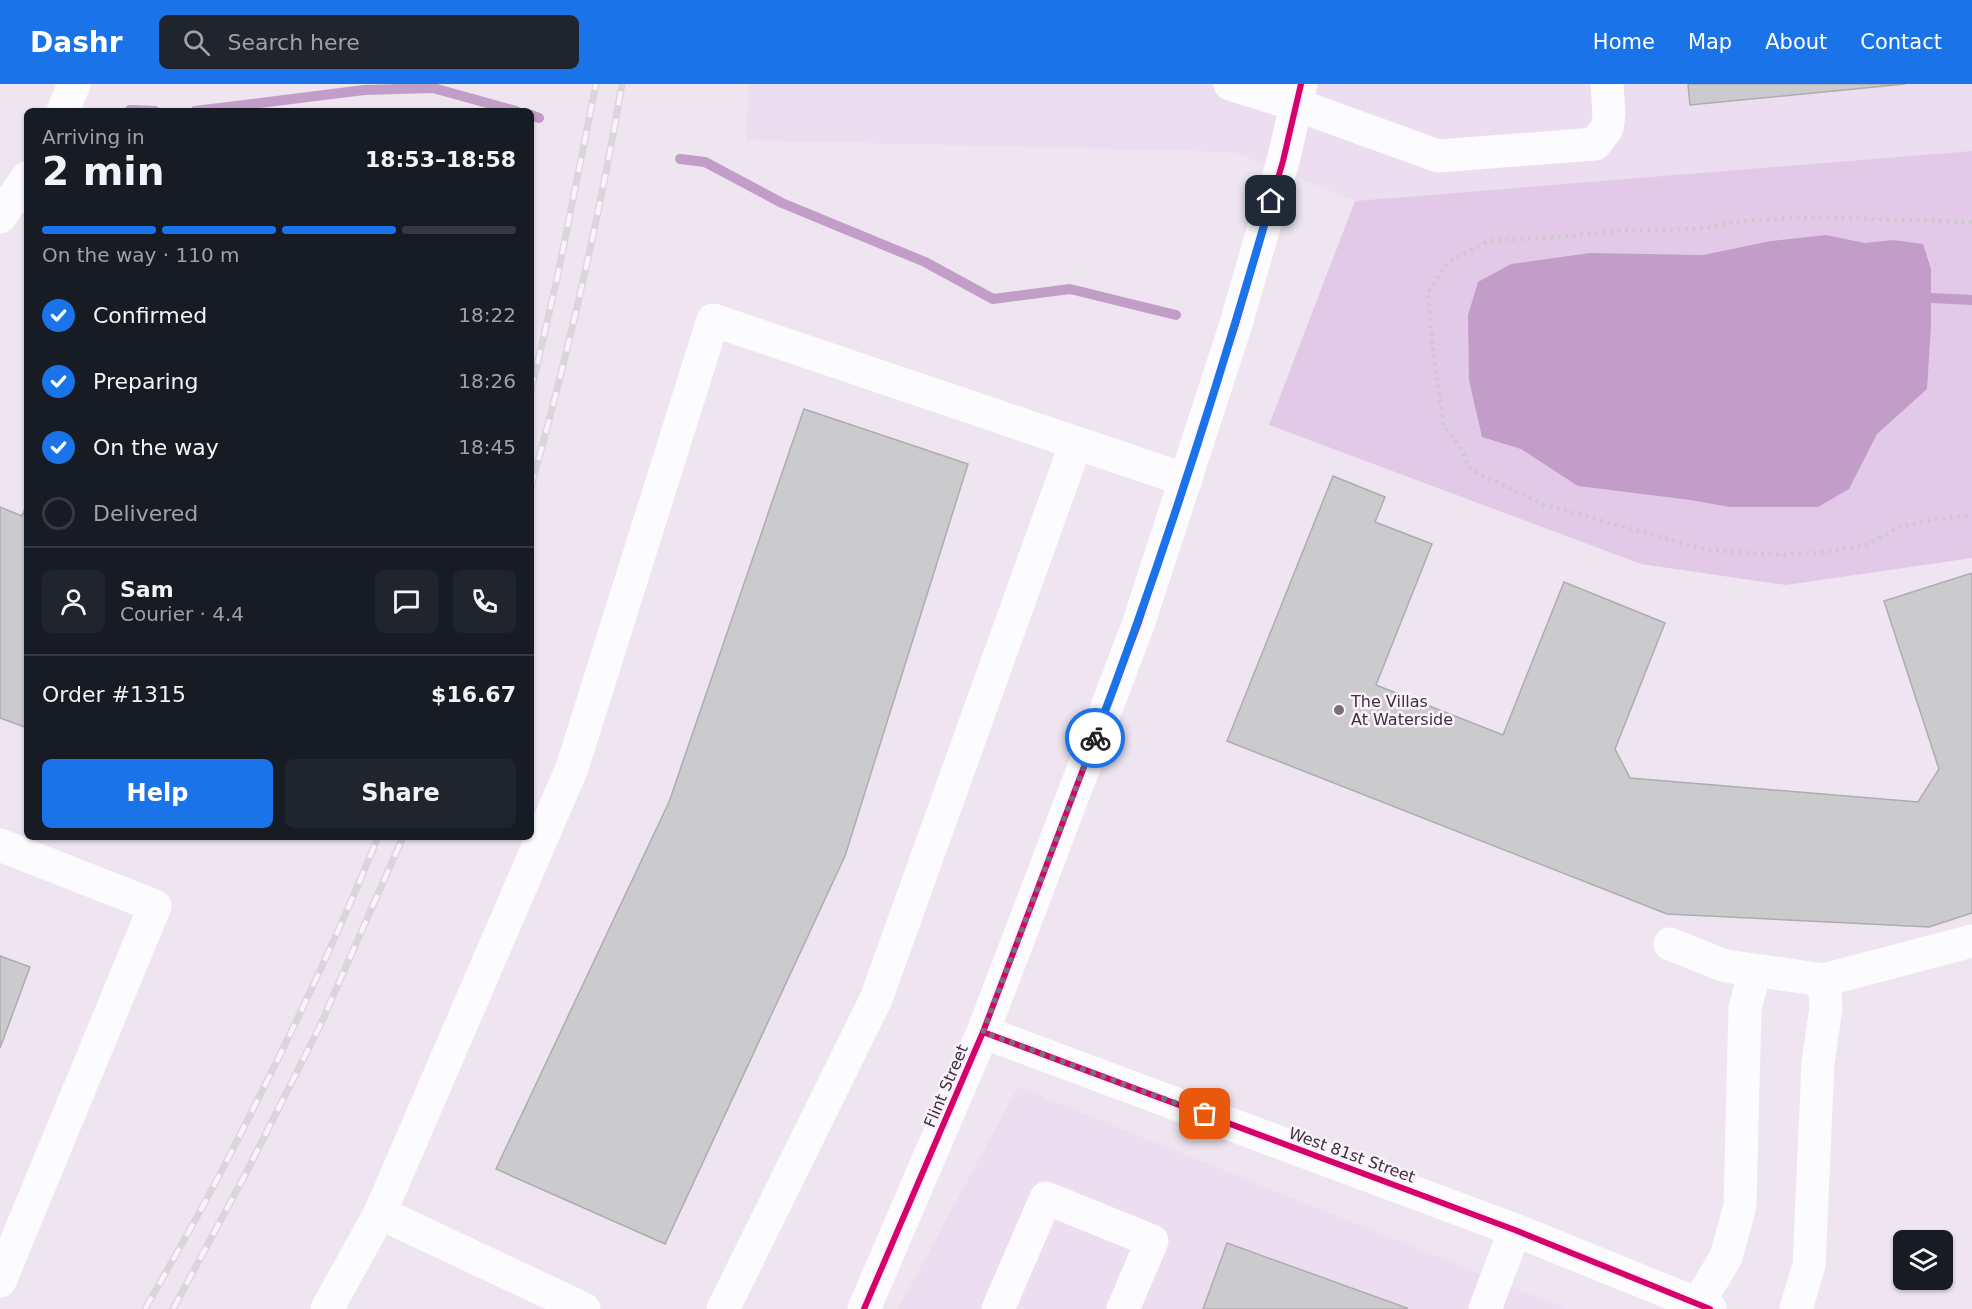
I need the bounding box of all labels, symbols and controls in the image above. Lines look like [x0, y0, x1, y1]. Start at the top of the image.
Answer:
search box [159, 15, 579, 69]
text: Dashr [30, 26, 123, 59]
icon: search [180, 26, 213, 59]
text: Search here [228, 30, 360, 55]
text: Home [1593, 30, 1655, 54]
text: Map [1688, 30, 1732, 54]
text: About [1765, 30, 1827, 54]
text: Contact [1860, 30, 1942, 54]
text: Arriving in [42, 125, 145, 149]
text: 18:53–18:58 [365, 147, 516, 172]
text: 2 min [42, 149, 164, 194]
pin [1245, 175, 1296, 226]
icon: home [1254, 184, 1287, 217]
text: On the way · 110 m [42, 243, 240, 267]
icon: check [42, 299, 75, 332]
text: Confirmed [93, 303, 207, 328]
text: 18:22 [458, 303, 516, 327]
icon: check [42, 365, 75, 398]
text: Preparing [93, 369, 199, 394]
text: 18:26 [458, 369, 516, 393]
icon: check [42, 431, 75, 464]
text: On the way [93, 435, 219, 460]
text: 18:45 [458, 435, 516, 459]
text: Delivered [93, 501, 198, 526]
button: person [42, 570, 105, 633]
button: chat [375, 570, 438, 633]
button: phone [453, 570, 516, 633]
text: Sam [120, 577, 174, 602]
text: Courier · 4.4 [120, 602, 244, 626]
text: Order #1315 [42, 682, 186, 707]
text: $16.67 [431, 682, 516, 707]
place label: The Villas At Waterside [1350, 692, 1453, 729]
marker: The Villas At Waterside [1332, 703, 1346, 717]
courier [1065, 708, 1125, 768]
icon: bike [1079, 722, 1112, 755]
button: Help [42, 759, 273, 828]
button: Share [285, 759, 516, 828]
street label: Flint Street [920, 1042, 972, 1130]
pin [1179, 1088, 1230, 1139]
icon: bag [1188, 1097, 1221, 1130]
street label: West 81st Street [1286, 1123, 1418, 1187]
map controls [1893, 1230, 1953, 1290]
button: layers [1893, 1230, 1953, 1290]

